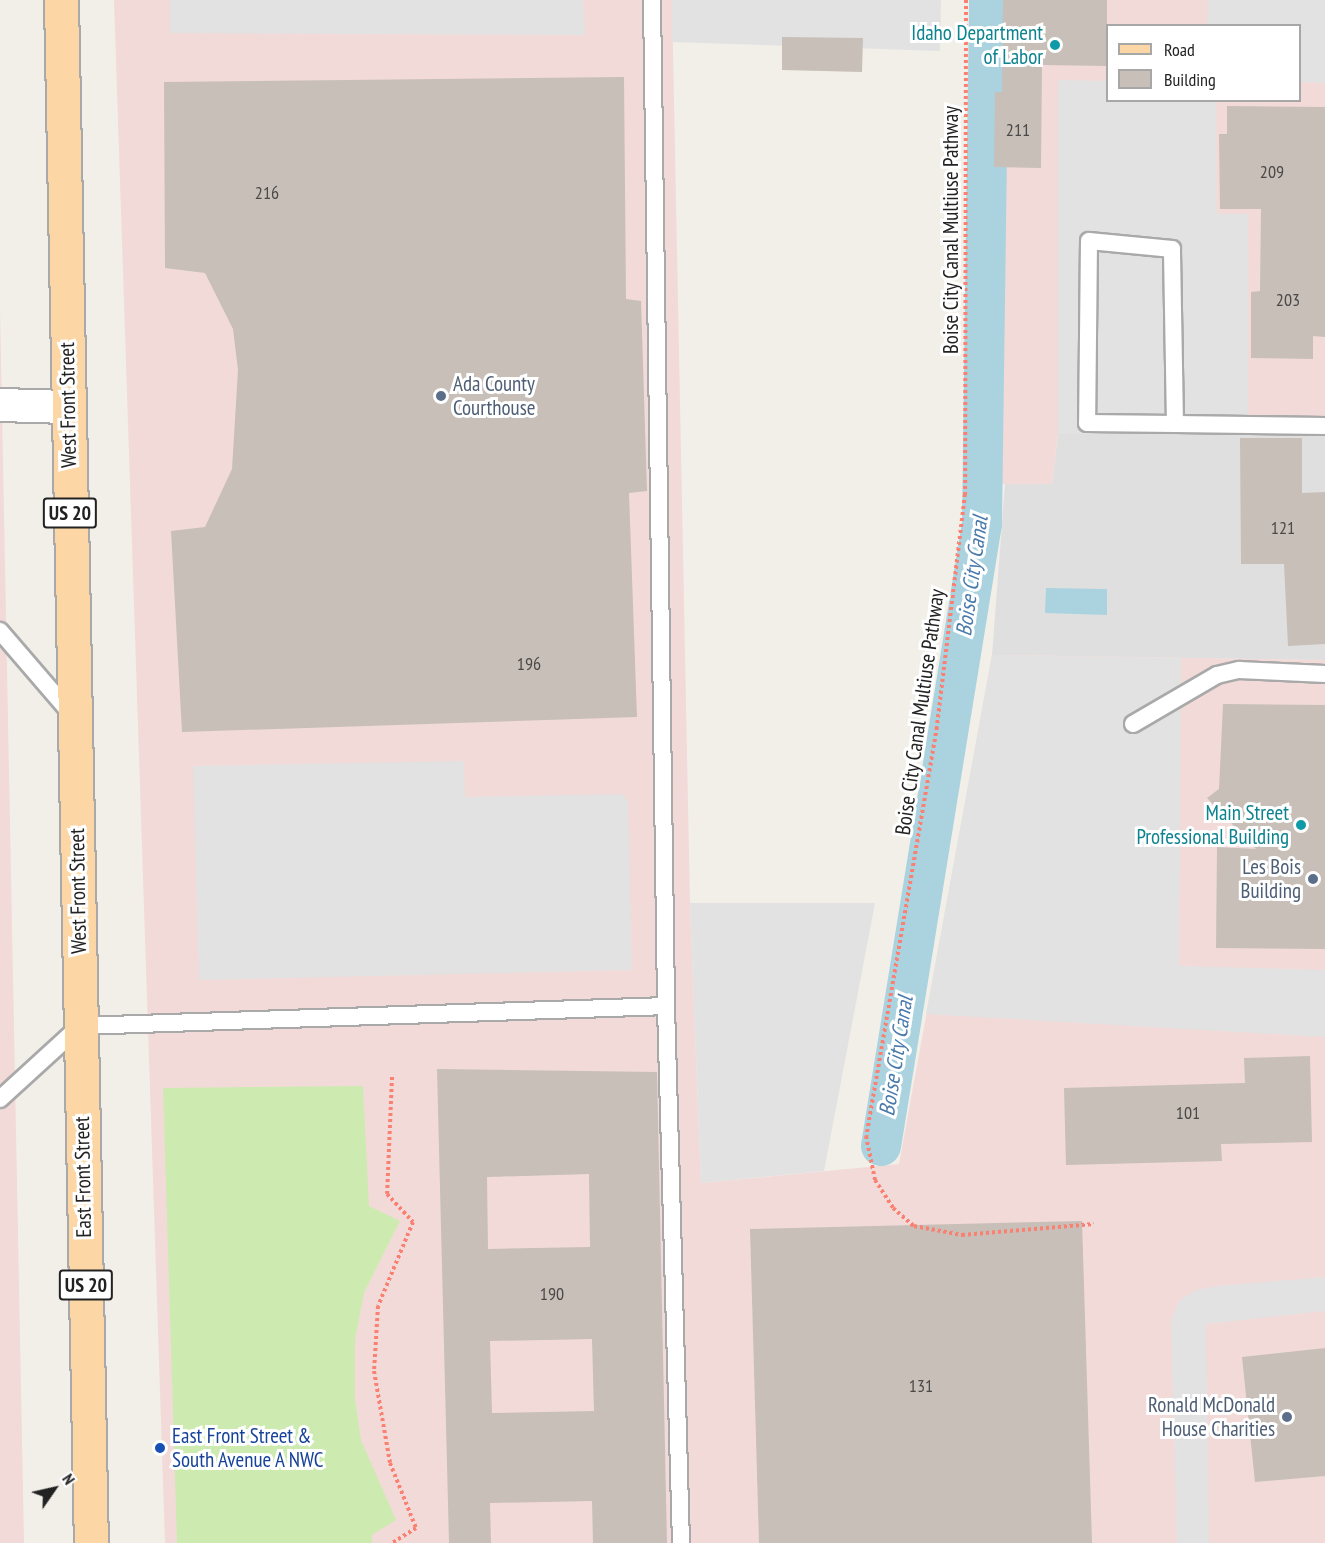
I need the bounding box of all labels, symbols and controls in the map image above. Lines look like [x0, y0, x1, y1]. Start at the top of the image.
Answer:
place label: Idaho Department of Labor [911, 20, 1043, 70]
legend [1106, 24, 1301, 102]
marker: Idaho Department of Labor [1048, 38, 1062, 52]
text: Road [1164, 38, 1195, 61]
text: Building [1164, 68, 1216, 91]
street label: Boise City Canal Multiuse Pathway [938, 106, 964, 354]
house number: 211 [1006, 119, 1030, 141]
house number: 209 [1260, 161, 1284, 183]
house number: 216 [255, 182, 279, 204]
house number: 203 [1276, 289, 1300, 311]
street label: West Front Street [54, 342, 82, 468]
place label: Ada County Courthouse [453, 371, 535, 421]
marker: Ada County Courthouse [434, 389, 448, 403]
road number: US 20 [42, 496, 98, 530]
water label: Boise City Canal [950, 514, 994, 638]
house number: 121 [1271, 517, 1295, 539]
street label: Boise City Canal Multiuse Pathway [890, 587, 950, 837]
house number: 196 [517, 653, 541, 675]
place label: Main Street Professional Building [1136, 800, 1289, 850]
marker: Main Street Professional Building [1294, 818, 1308, 832]
street label: West Front Street [64, 828, 92, 954]
place label: Les Bois Building [1241, 854, 1301, 904]
marker: Les Bois Building [1306, 872, 1320, 886]
water label: Boise City Canal [873, 994, 919, 1118]
house number: 101 [1176, 1102, 1200, 1124]
street label: East Front Street [69, 1116, 97, 1238]
road number: US 20 [58, 1268, 115, 1302]
house number: 190 [540, 1283, 564, 1305]
house number: 131 [909, 1375, 933, 1397]
place label: Ronald McDonald House Charities [1148, 1392, 1275, 1442]
marker: Ronald McDonald House Charities [1280, 1410, 1294, 1424]
place label: East Front Street & South Avenue A NWC [172, 1423, 325, 1473]
marker: East Front Street & South Avenue A NWC [153, 1441, 167, 1455]
north arrow [24, 1459, 84, 1519]
text: N [58, 1470, 80, 1488]

